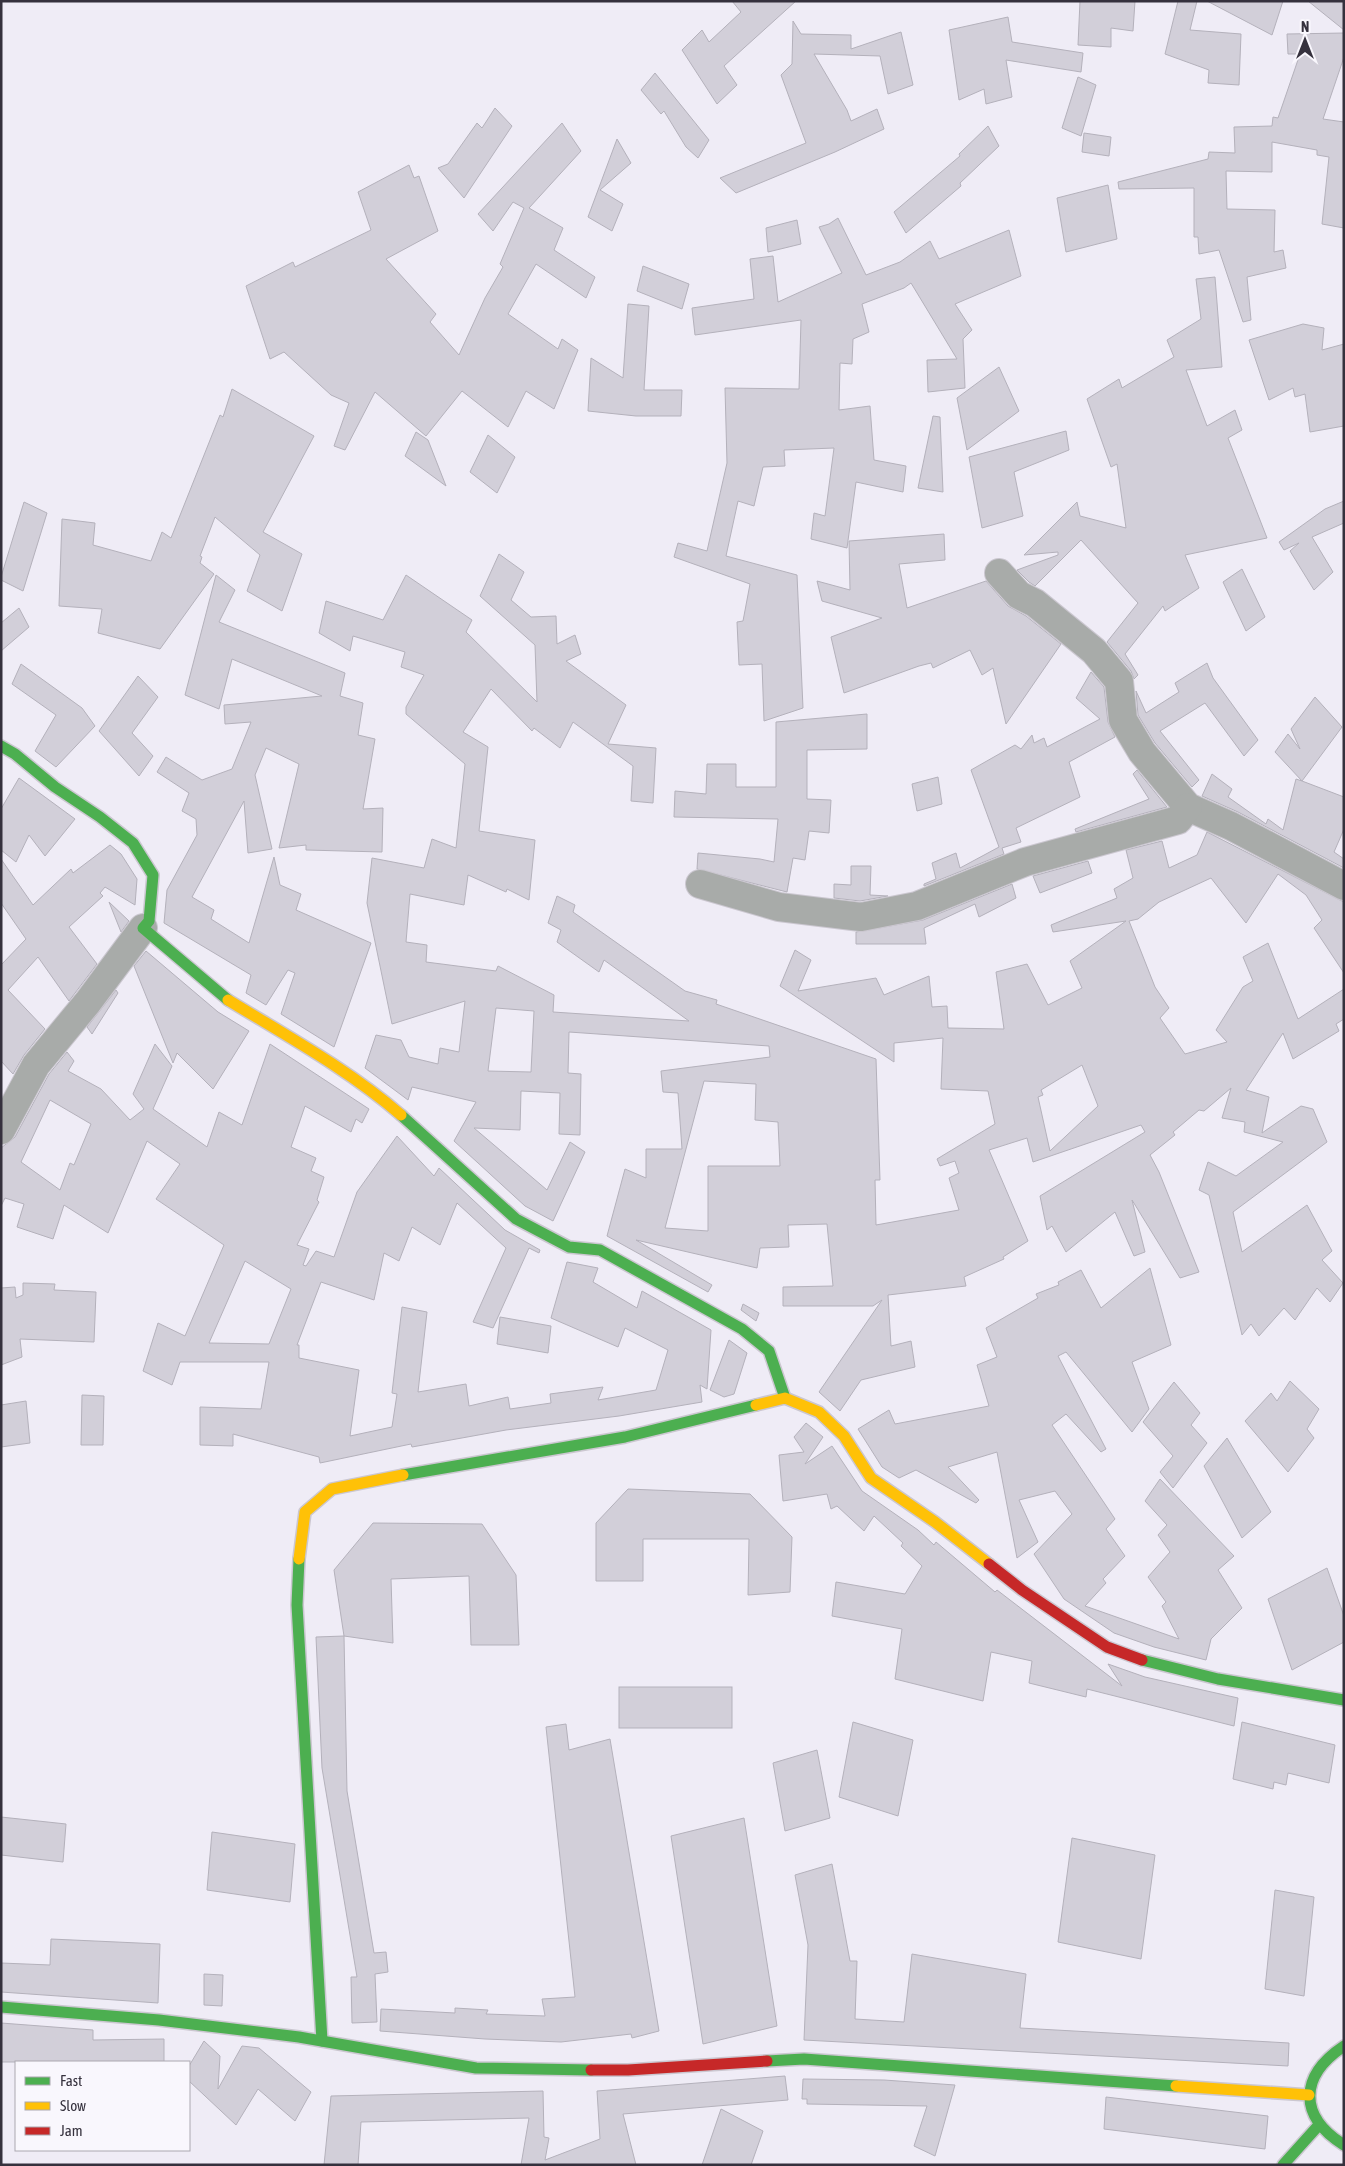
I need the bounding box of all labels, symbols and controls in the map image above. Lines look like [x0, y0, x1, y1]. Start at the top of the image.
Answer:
north arrow [1280, 15, 1330, 65]
text: N [1301, 19, 1309, 35]
legend [15, 2061, 190, 2151]
text: Fast [60, 2072, 82, 2089]
text: Slow [60, 2097, 86, 2114]
text: Jam [60, 2122, 83, 2139]

